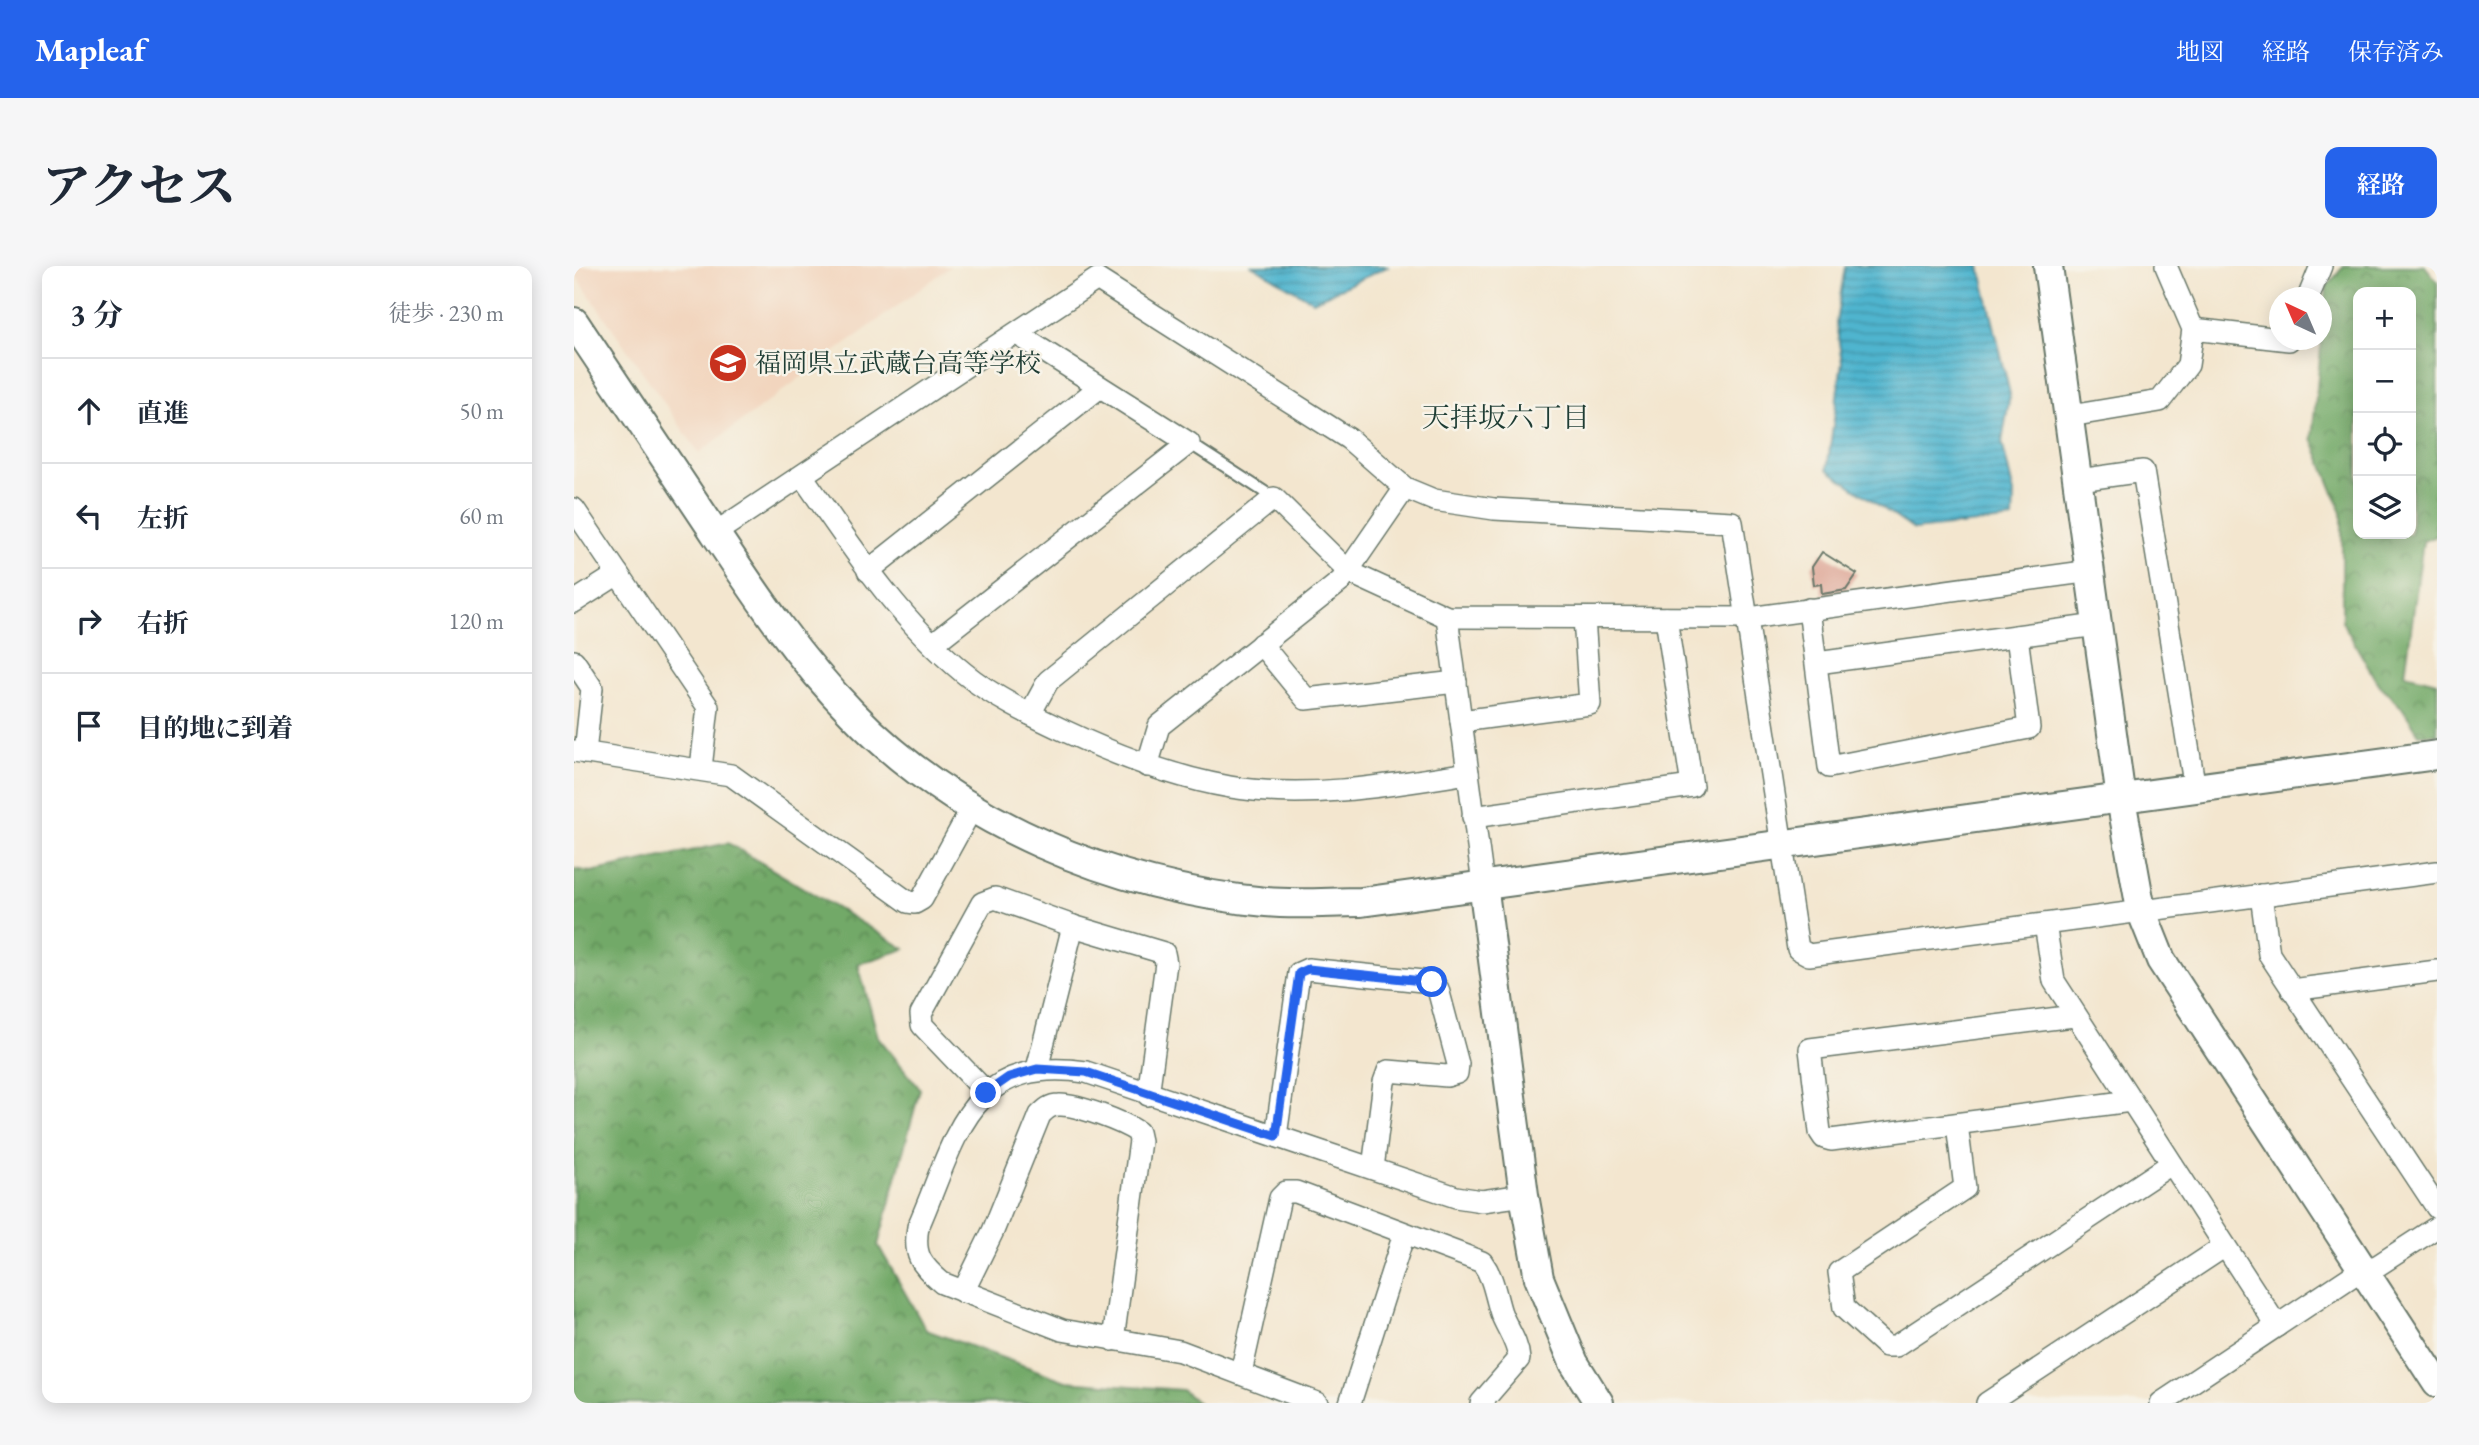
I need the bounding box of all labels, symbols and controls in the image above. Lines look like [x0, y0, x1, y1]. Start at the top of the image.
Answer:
text: Mapleaf [35, 28, 146, 71]
text: 地図 [2176, 36, 2224, 67]
text: 経路 [2262, 36, 2310, 67]
text: 保存済み [2348, 36, 2444, 67]
button: 経路 [2325, 147, 2437, 218]
text: アクセス [42, 154, 237, 218]
north arrow [2269, 287, 2332, 350]
map controls [2353, 287, 2416, 539]
button: + [2353, 287, 2416, 350]
text: 3 分 [70, 295, 123, 334]
text: 徒歩 · 230 m [389, 298, 504, 328]
school or university icon: 福岡県立武蔵台高等学校 [707, 342, 749, 384]
place label: 福岡県立武蔵台高等学校 [755, 346, 1041, 380]
button: − [2353, 350, 2416, 413]
icon: ahead [70, 392, 108, 430]
text: 直進 [137, 396, 189, 430]
text: 50 m [459, 396, 504, 426]
district label: 天拝坂六丁目 [1422, 399, 1590, 435]
button: locate [2353, 413, 2416, 476]
button: layers [2353, 476, 2416, 539]
icon: left [70, 497, 108, 535]
text: 左折 [137, 501, 189, 535]
text: 60 m [459, 501, 504, 531]
icon: right [70, 602, 108, 640]
text: 右折 [137, 606, 189, 640]
text: 120 m [448, 606, 504, 636]
icon: arrive [70, 707, 108, 745]
text: 目的地に到着 [137, 711, 293, 745]
route start [1416, 966, 1447, 997]
route end [970, 1077, 1001, 1108]

